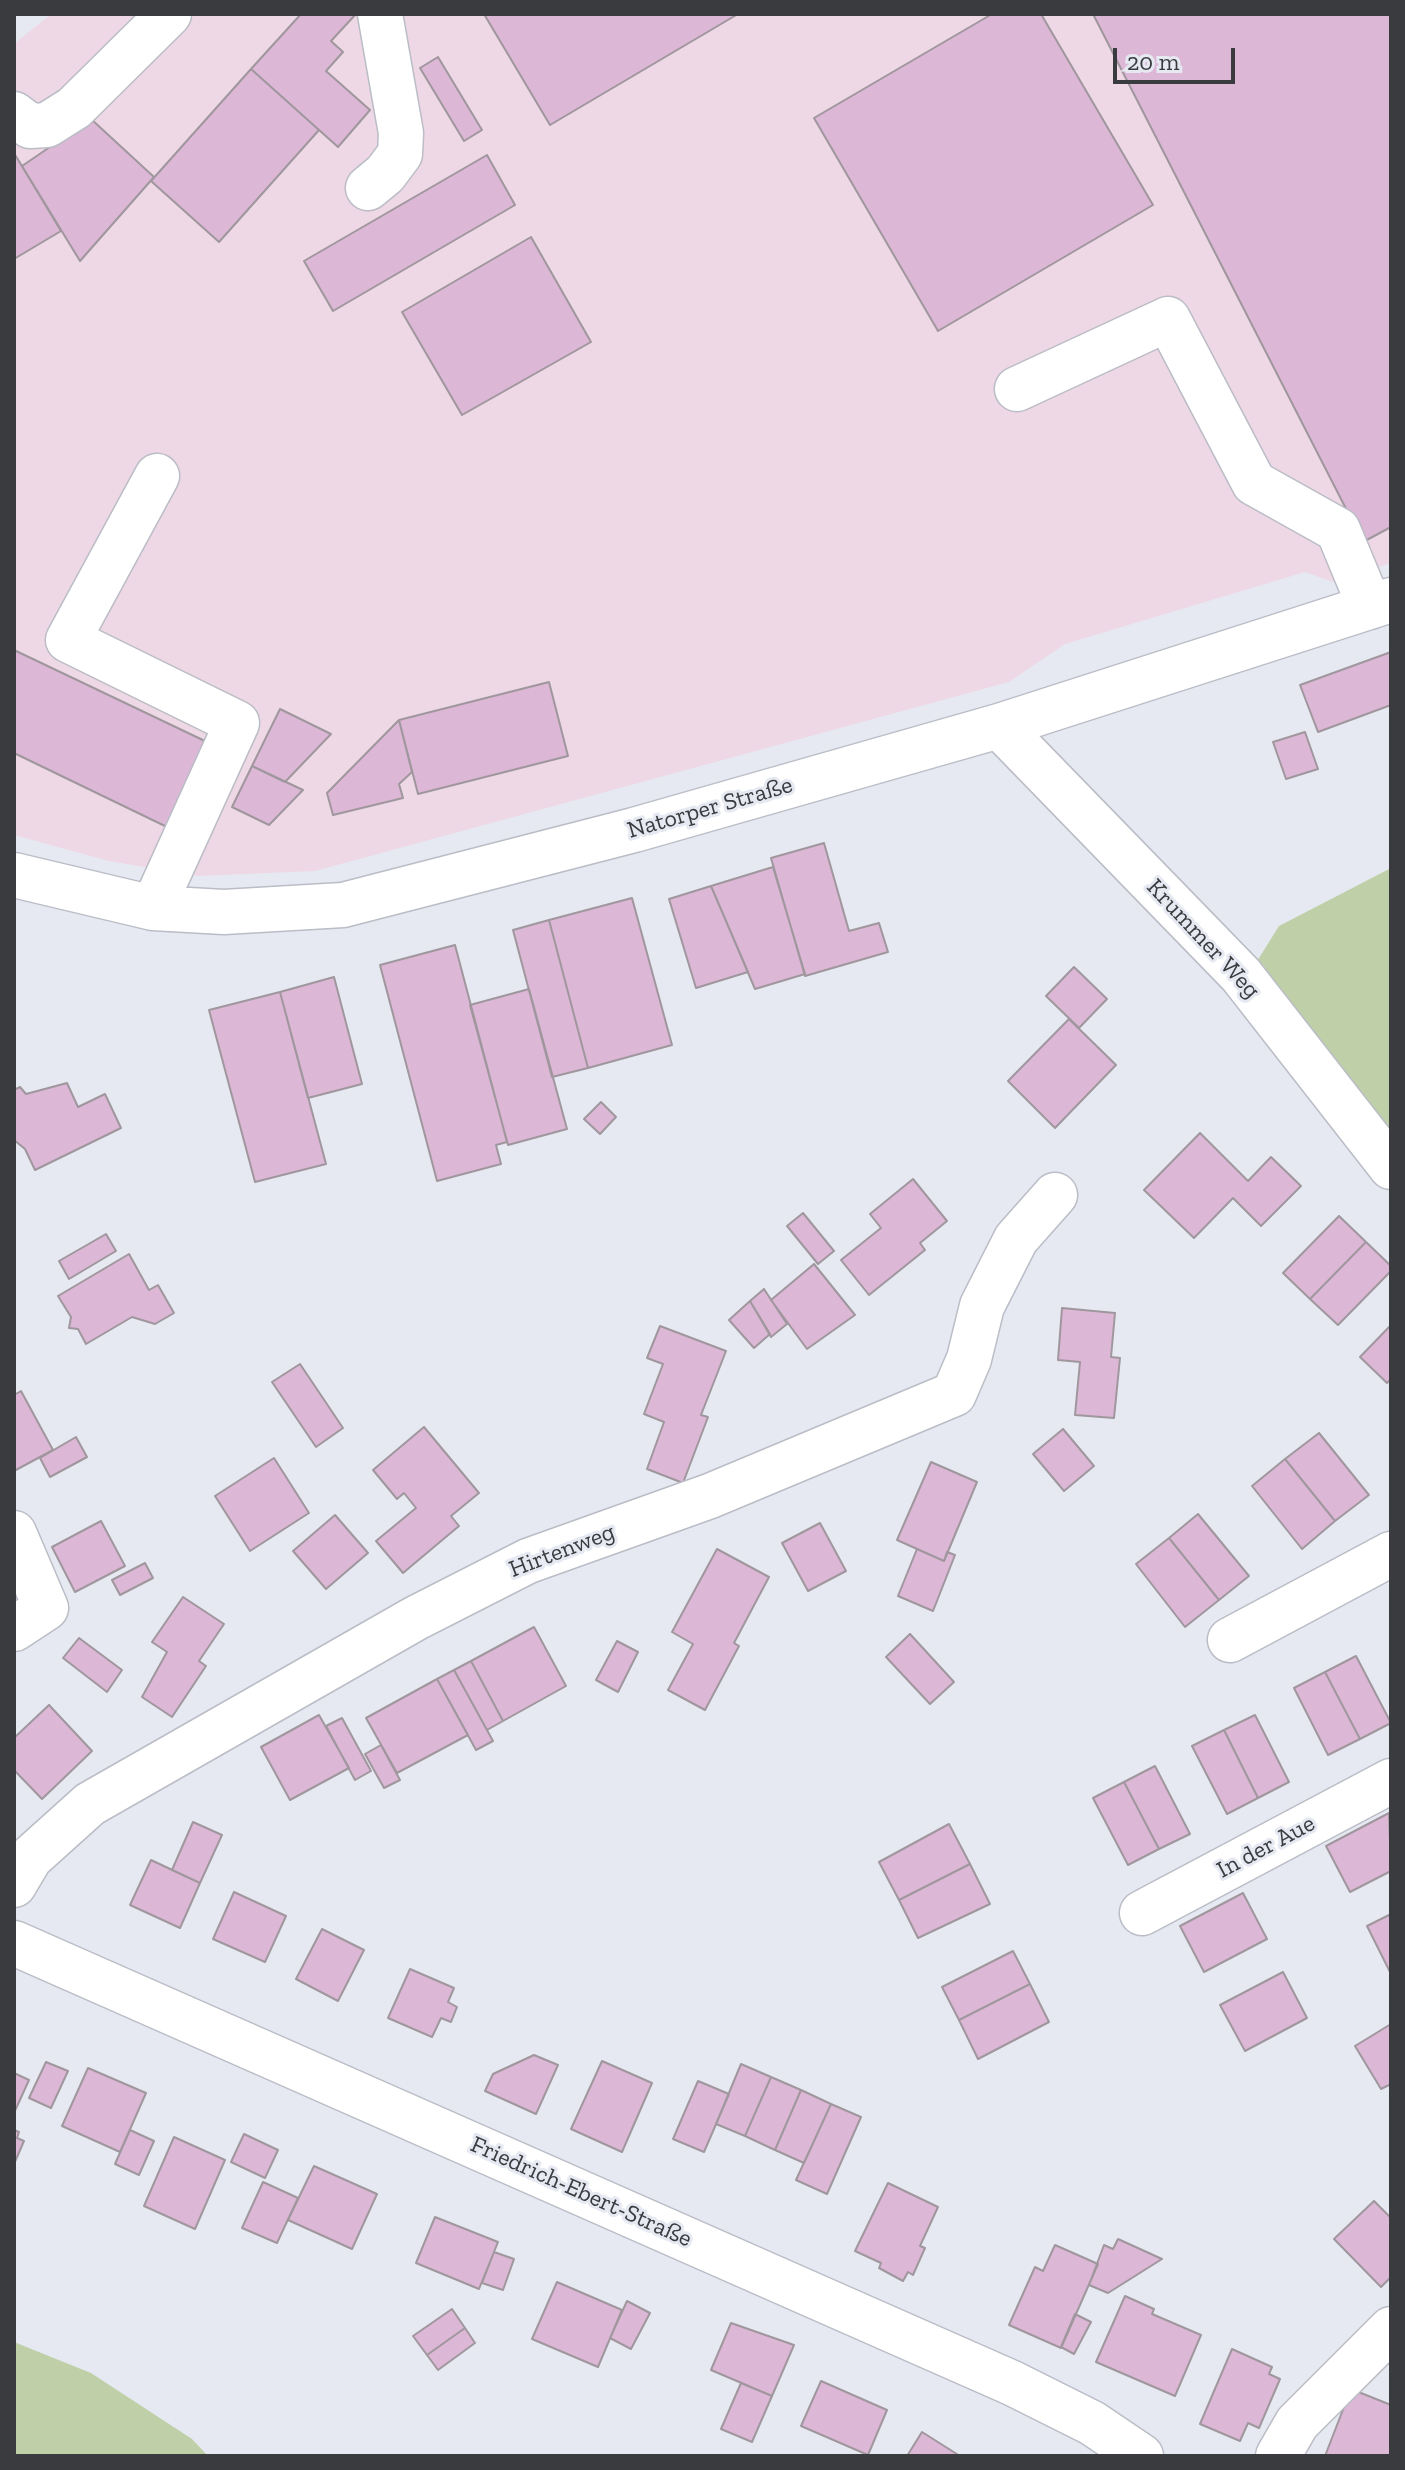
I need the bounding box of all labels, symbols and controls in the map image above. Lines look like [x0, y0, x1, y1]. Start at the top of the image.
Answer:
scale bar [1117, 32, 1239, 82]
text: 20 m [1127, 47, 1179, 76]
street label: Natorper Straße [624, 771, 796, 845]
street label: Krummer Weg [1140, 873, 1266, 1005]
street label: Hirtenweg [505, 1518, 619, 1584]
street label: In der Aue [1212, 1809, 1320, 1885]
street label: Friedrich-Ebert-Straße [466, 2130, 696, 2254]

